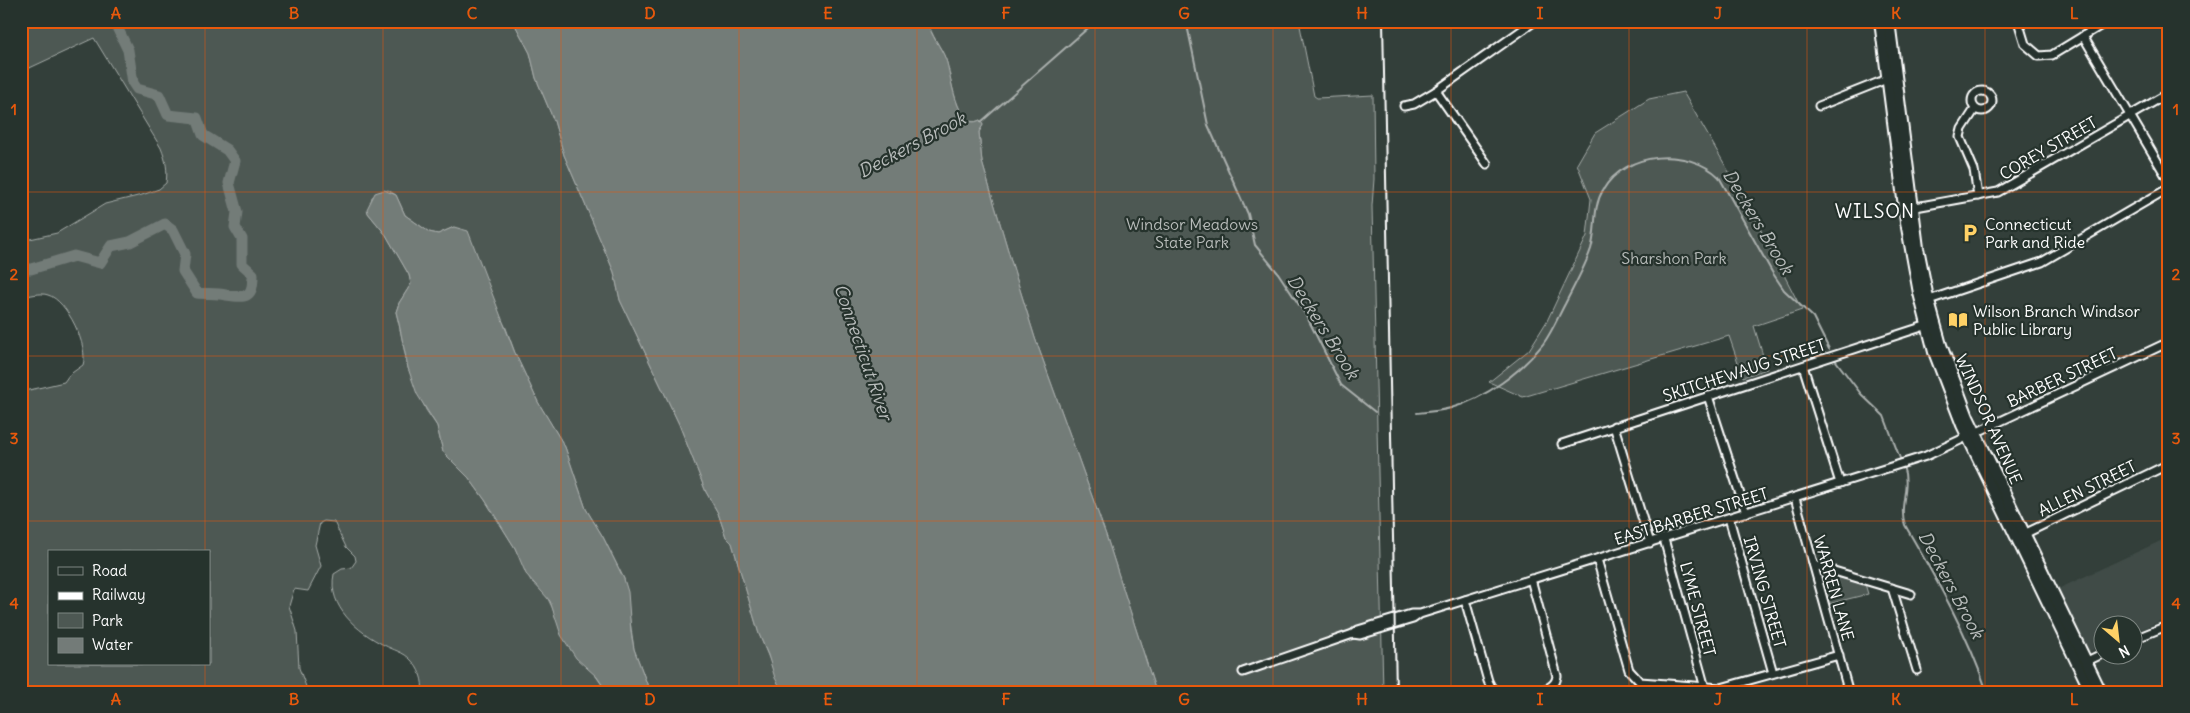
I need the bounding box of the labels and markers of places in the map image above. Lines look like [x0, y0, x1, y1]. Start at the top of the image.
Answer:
place label: Connecticut Park and Ride [1985, 214, 2085, 252]
parking icon: Connecticut Park and Ride [1959, 222, 1981, 244]
place label: Wilson Branch Windsor Public Library [1973, 301, 2141, 339]
library icon: Wilson Branch Windsor Public Library [1947, 309, 1969, 331]

